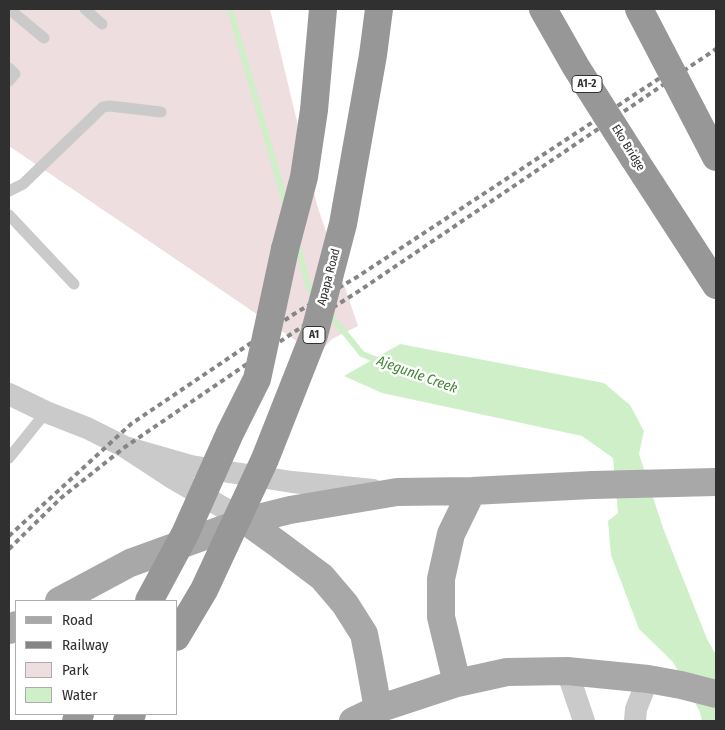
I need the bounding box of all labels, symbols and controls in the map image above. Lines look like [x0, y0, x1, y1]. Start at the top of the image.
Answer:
road number: A1-2 [572, 76, 602, 92]
street label: Eko Bridge [608, 122, 648, 174]
street label: Apapa Road [314, 247, 344, 307]
road number: A1 [303, 326, 325, 344]
water label: Ajegunle Creek [375, 353, 459, 397]
legend [15, 600, 178, 715]
text: Road [62, 611, 93, 629]
text: Railway [62, 636, 109, 654]
text: Park [62, 661, 89, 679]
text: Water [62, 686, 97, 704]

